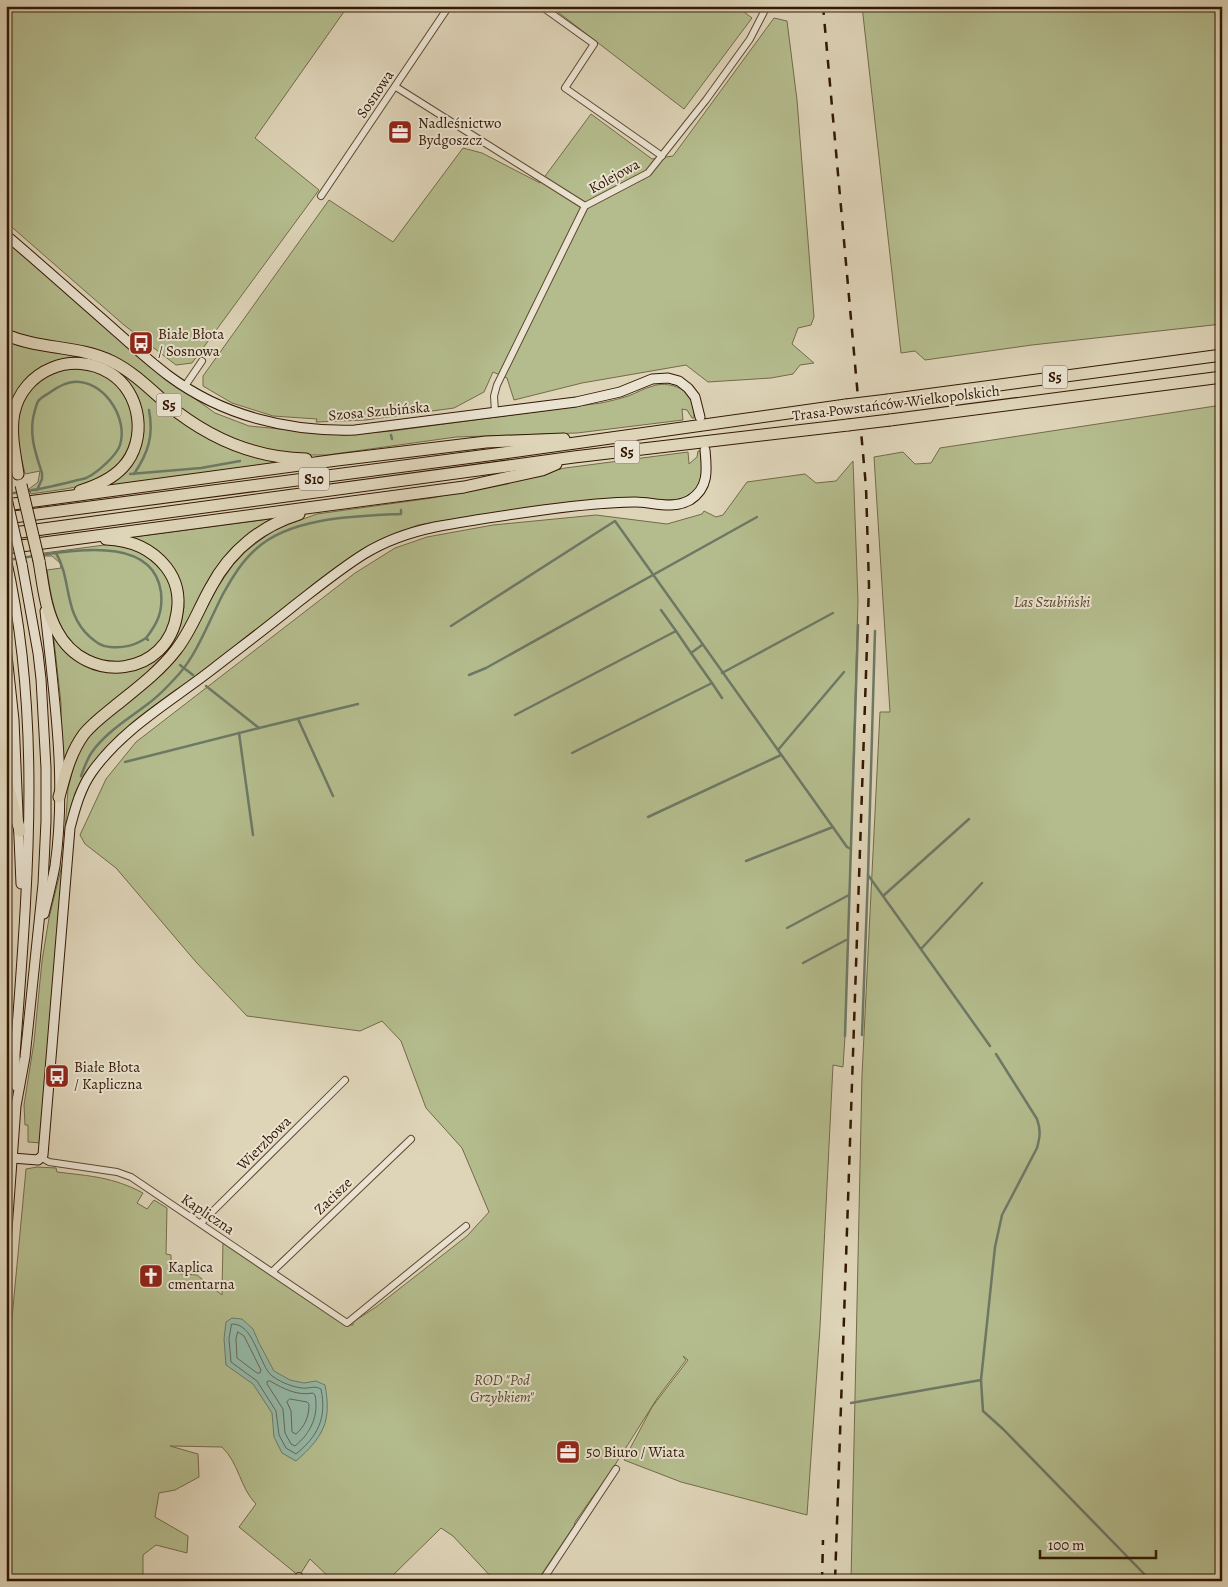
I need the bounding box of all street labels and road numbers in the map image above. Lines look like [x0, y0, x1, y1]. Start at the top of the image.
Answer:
street label: Sosnowa [352, 66, 398, 122]
street label: Kolejowa [585, 154, 643, 198]
road number: S5 [1042, 366, 1068, 388]
street label: Trasa Powstańców Wielkopolskich [791, 380, 1001, 426]
road number: S5 [156, 394, 182, 416]
street label: Szosa Szubińska [327, 397, 431, 425]
road number: S5 [614, 441, 640, 464]
road number: S10 [299, 468, 329, 490]
street label: Wierzbowa [232, 1111, 296, 1175]
street label: Zacisze [310, 1173, 357, 1219]
street label: Kapliczna [177, 1189, 239, 1239]

